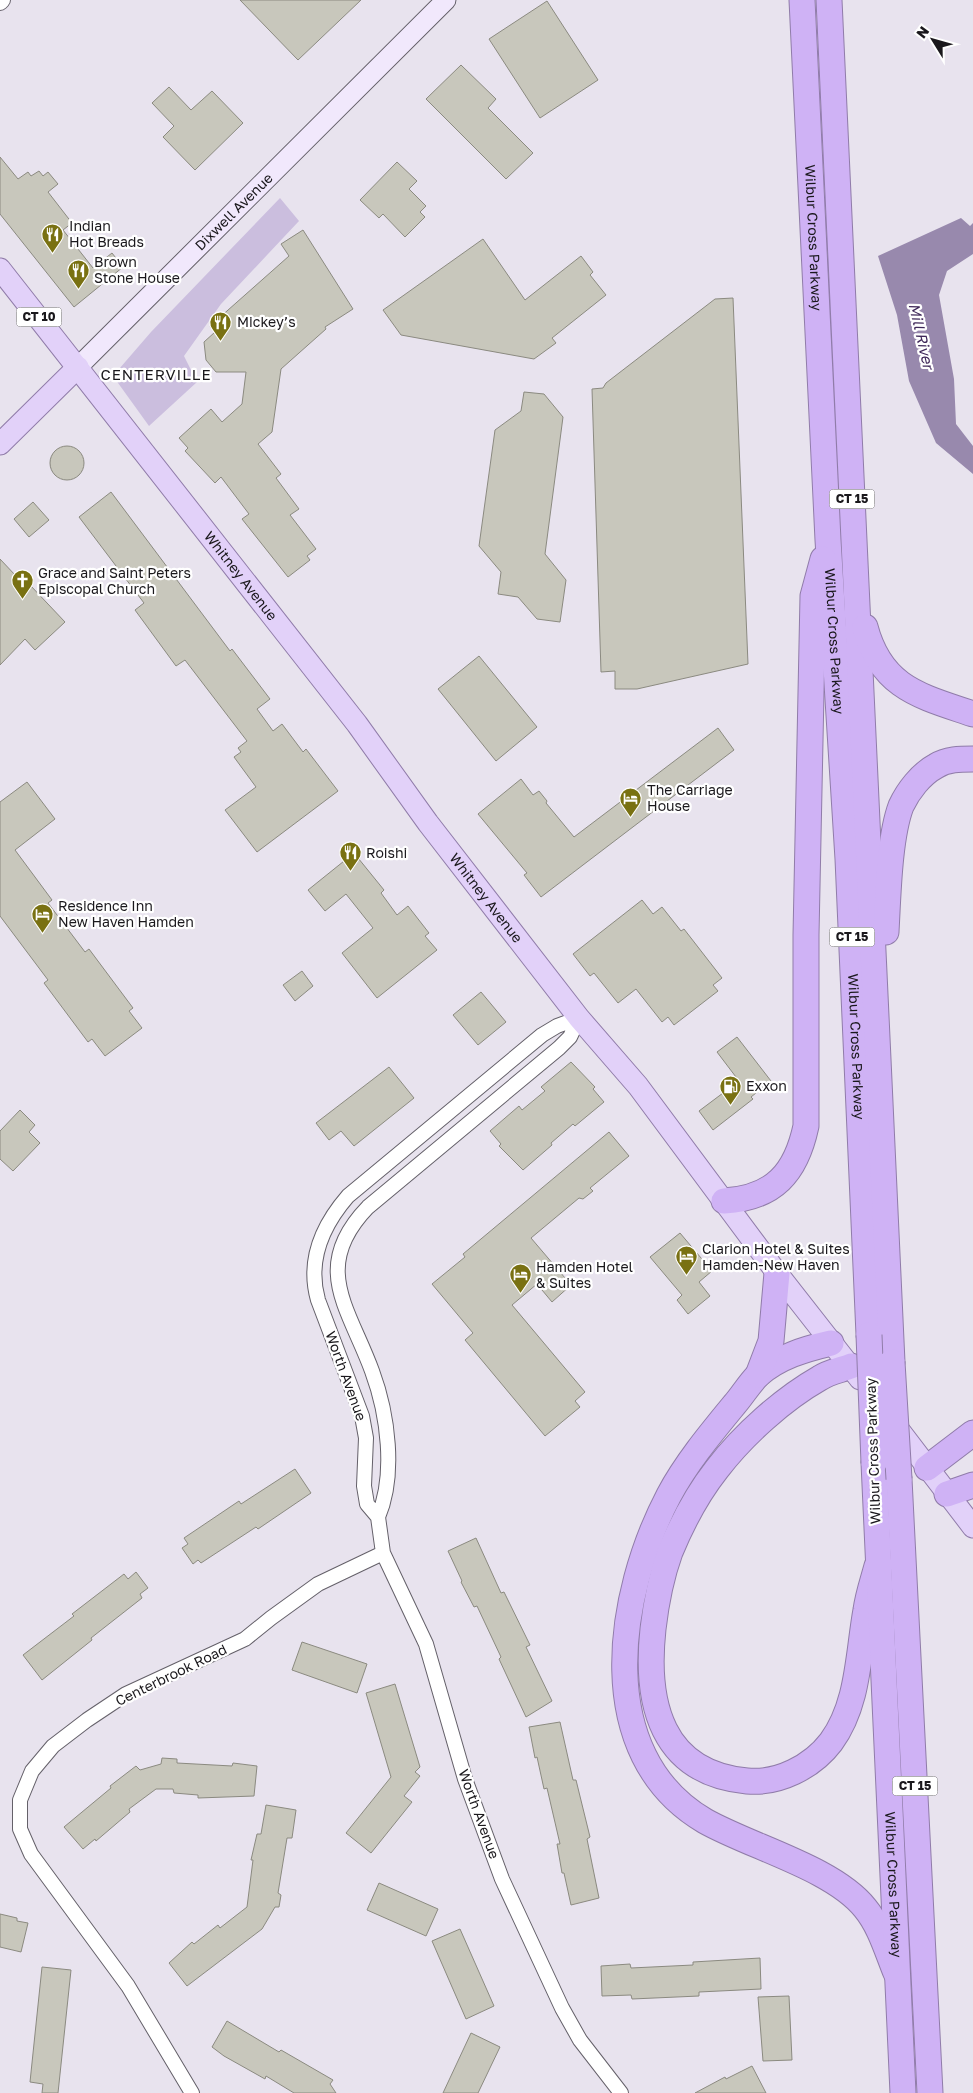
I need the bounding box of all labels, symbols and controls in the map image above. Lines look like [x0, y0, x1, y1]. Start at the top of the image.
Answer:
north arrow [908, 15, 958, 65]
text: N [912, 23, 932, 41]
street label: Wilbur Cross Parkway [802, 164, 826, 311]
street label: Dixwell Avenue [191, 169, 276, 254]
place label: Indian Hot Breads [69, 217, 144, 250]
restaurant icon: Indian Hot Breads [41, 222, 65, 253]
place label: Brown Stone House [94, 253, 180, 286]
restaurant icon: Brown Stone House [66, 258, 90, 289]
water label: Mill River [906, 301, 939, 373]
road number: CT 10 [16, 308, 62, 326]
restaurant icon: Mickey’s [209, 310, 233, 341]
place label: Mickey’s [237, 313, 296, 330]
district label: CENTERVILLE [100, 365, 212, 383]
road number: CT 15 [830, 489, 874, 508]
street label: Whitney Avenue [201, 527, 281, 624]
place label: Grace and Saint Peters Episcopal Church [38, 564, 191, 597]
street label: Wilbur Cross Parkway [822, 568, 848, 715]
church icon: Grace and Saint Peters Episcopal Church [10, 569, 34, 600]
place label: The Carriage House [647, 781, 733, 814]
hotel icon: The Carriage House [619, 786, 643, 817]
restaurant icon: Roishi [338, 841, 362, 872]
place label: Roishi [366, 844, 407, 861]
street label: Whitney Avenue [446, 849, 526, 946]
place label: Residence Inn New Haven Hamden [58, 897, 194, 930]
hotel icon: Residence Inn New Haven Hamden [30, 902, 54, 933]
road number: CT 15 [830, 928, 874, 946]
street label: Wilbur Cross Parkway [845, 973, 868, 1120]
fuel station icon: Exxon [718, 1074, 742, 1105]
place label: Exxon [746, 1077, 787, 1094]
place label: Clarion Hotel & Suites Hamden-New Haven [702, 1240, 850, 1273]
hotel icon: Clarion Hotel & Suites Hamden-New Haven [674, 1245, 698, 1276]
place label: Hamden Hotel & Suites [536, 1258, 633, 1291]
hotel icon: Hamden Hotel & Suites [508, 1263, 532, 1294]
street label: Worth Avenue [322, 1329, 371, 1423]
street label: Wilbur Cross Parkway [861, 1377, 884, 1524]
street label: Centerbrook Road [112, 1640, 229, 1709]
street label: Worth Avenue [455, 1767, 504, 1861]
road number: CT 15 [892, 1776, 938, 1795]
street label: Wilbur Cross Parkway [882, 1811, 906, 1958]

